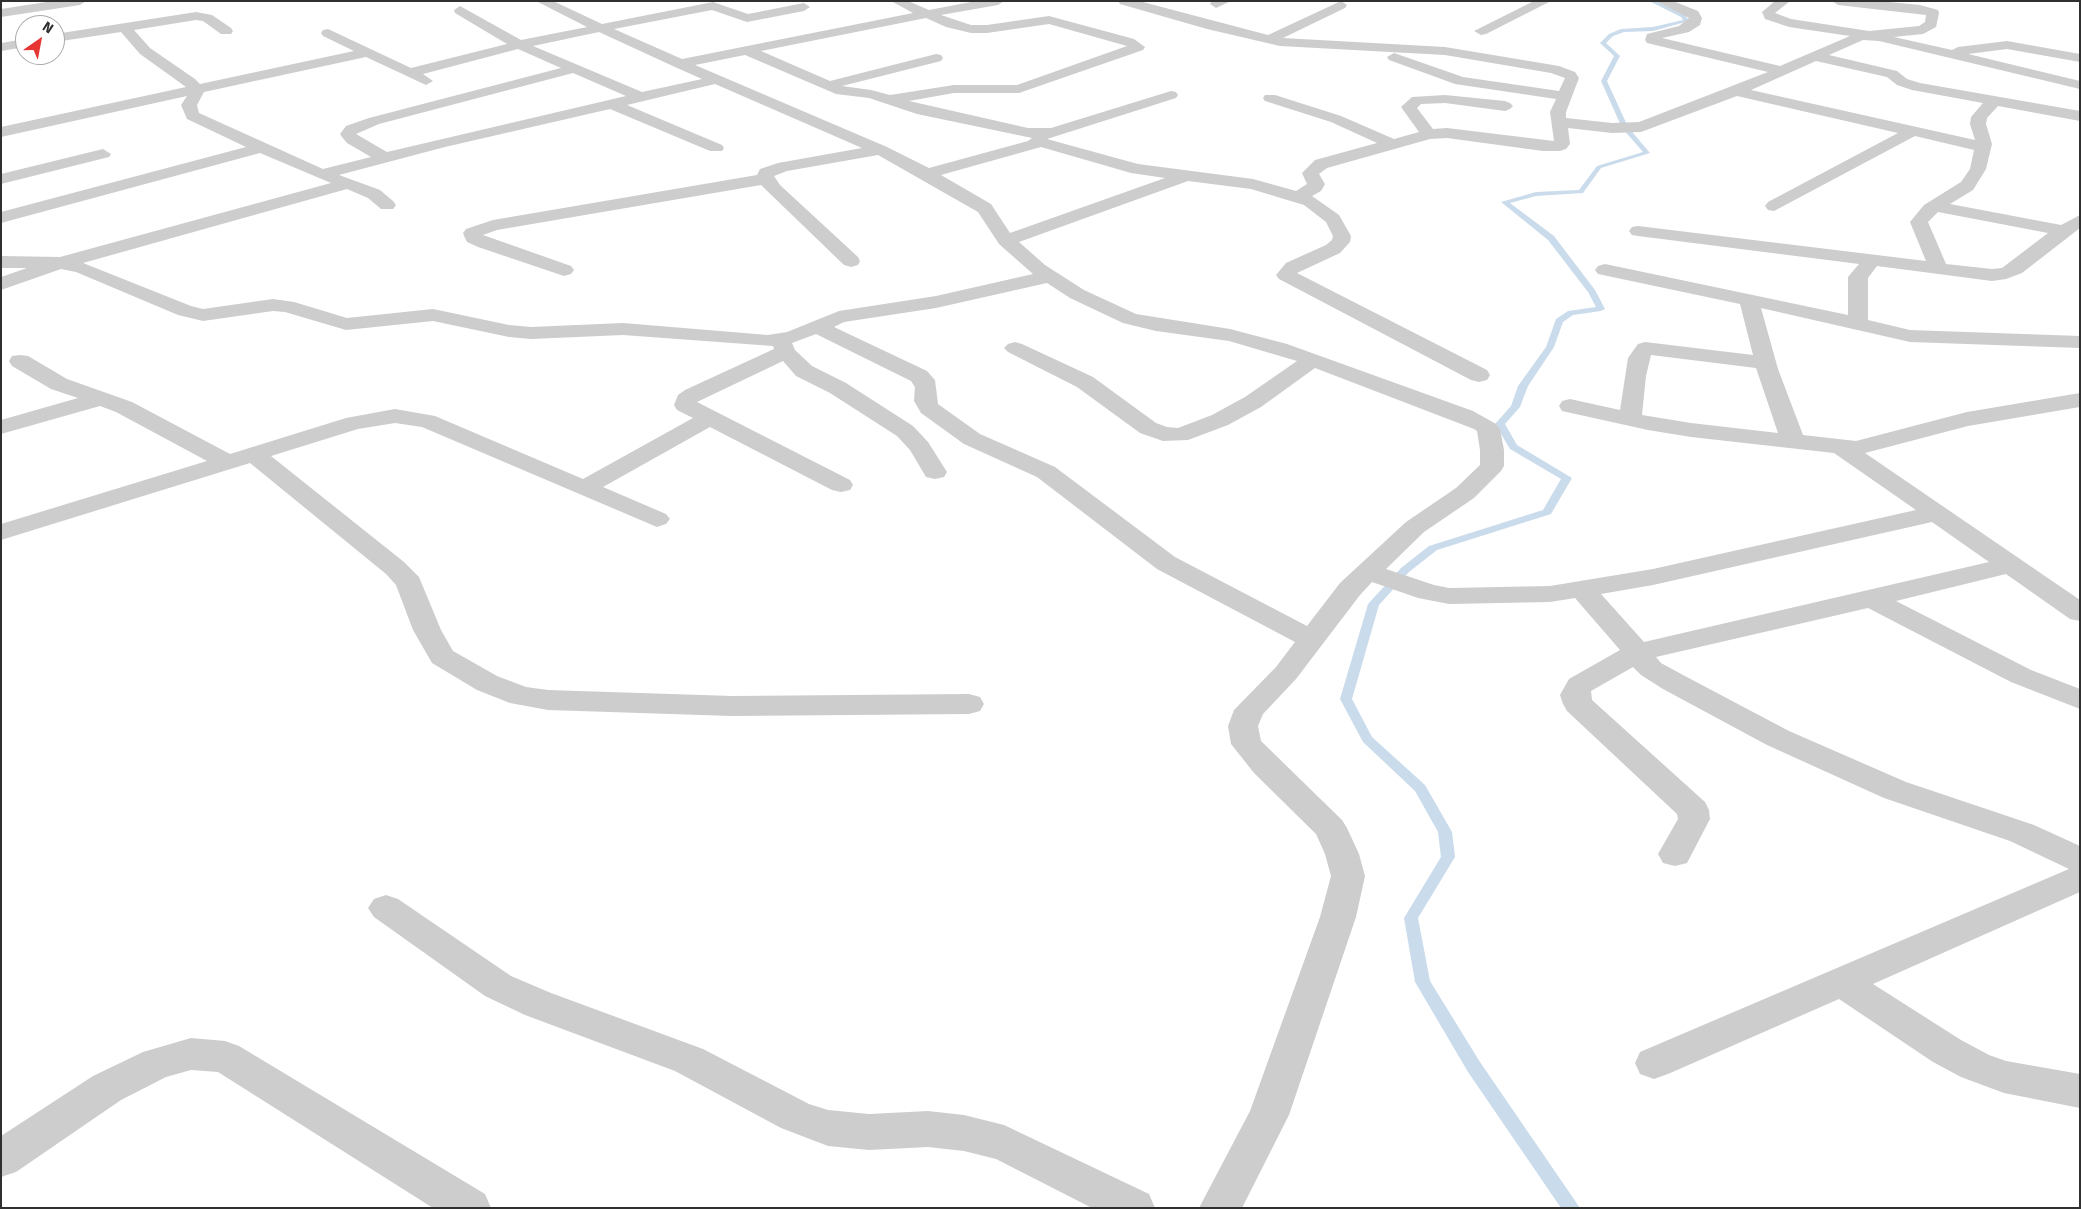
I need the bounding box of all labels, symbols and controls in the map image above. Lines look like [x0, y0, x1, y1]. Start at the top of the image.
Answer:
north arrow [15, 15, 65, 65]
text: N [39, 18, 56, 37]

